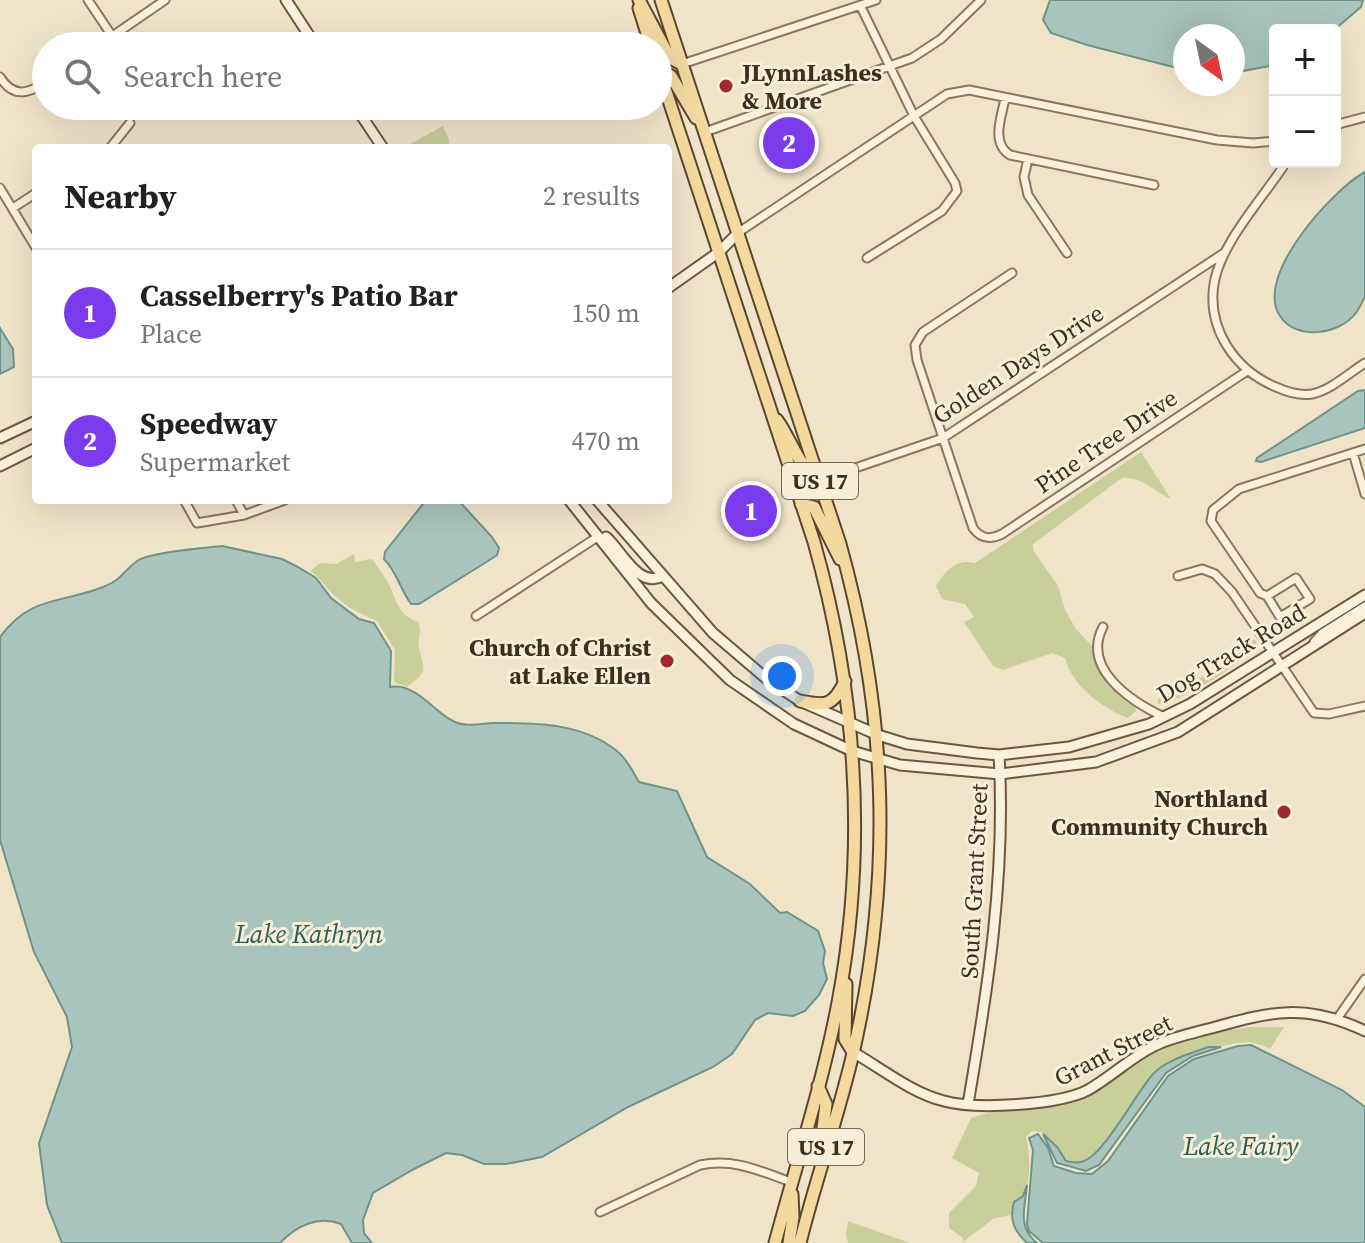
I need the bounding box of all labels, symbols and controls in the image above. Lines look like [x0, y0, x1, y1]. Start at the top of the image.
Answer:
north arrow [1173, 24, 1245, 96]
map controls [1269, 24, 1341, 168]
button: + [1269, 24, 1341, 96]
search box [32, 32, 672, 120]
icon: search [60, 54, 104, 98]
text: Search here [124, 56, 282, 97]
place label: JLynnLashes & More [740, 56, 882, 117]
marker: JLynnLashes & More [717, 77, 735, 95]
button: − [1269, 96, 1341, 168]
pin: 2 [763, 113, 815, 173]
text: Nearby [64, 173, 177, 219]
text: 2 results [543, 178, 640, 214]
text: Casselberry's Patio Bar [140, 275, 458, 316]
text: 1 [83, 295, 97, 331]
text: 150 m [572, 295, 640, 331]
street label: Golden Days Drive [926, 296, 1110, 432]
text: Place [140, 316, 202, 352]
street label: Pine Tree Drive [1028, 381, 1184, 501]
text: Speedway [140, 403, 278, 444]
text: 2 [83, 423, 97, 459]
text: 470 m [572, 423, 640, 459]
text: Supermarket [140, 444, 290, 480]
road number: US 17 [782, 463, 858, 499]
pin: 1 [725, 481, 777, 541]
street label: Dog Track Road [1150, 595, 1312, 710]
place label: Church of Christ at Lake Ellen [469, 631, 651, 692]
marker: Church of Christ at Lake Ellen [658, 652, 676, 670]
your location [762, 656, 802, 696]
street label: South Grant Street [952, 782, 996, 979]
place label: Northland Community Church [1051, 782, 1268, 843]
marker: Northland Community Church [1275, 803, 1293, 821]
water label: Lake Kathryn [234, 916, 383, 952]
street label: Grant Street [1048, 1006, 1178, 1094]
water label: Lake Fairy [1183, 1128, 1299, 1164]
road number: US 17 [788, 1129, 864, 1165]

